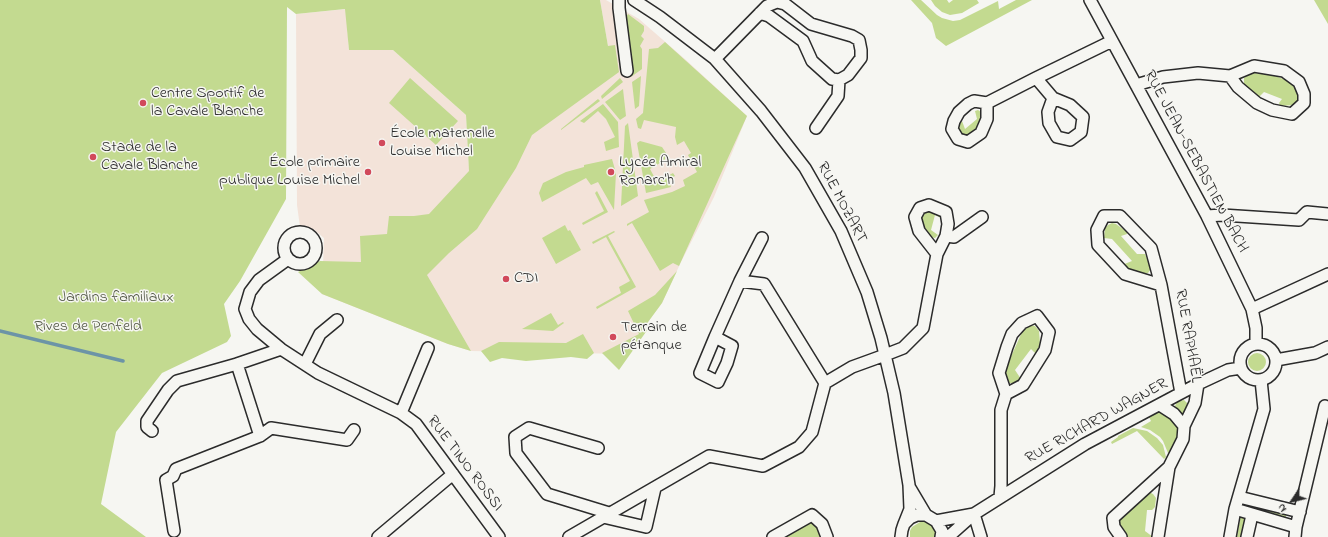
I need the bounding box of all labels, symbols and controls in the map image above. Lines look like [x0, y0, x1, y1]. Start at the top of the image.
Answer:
street label: RUE JEAN-SEBASTIEN BACH [1139, 68, 1251, 256]
place label: Centre Sportif de la Cavale Blanche [151, 84, 264, 122]
marker: Centre Sportif de la Cavale Blanche [138, 98, 148, 108]
place label: École maternelle Louise Michel [390, 124, 495, 162]
place label: Stade de la Cavale Blanche [101, 138, 198, 176]
marker: École maternelle Louise Michel [377, 138, 387, 148]
marker: Stade de la Cavale Blanche [88, 152, 98, 162]
place label: École primaire publique Louise Michel [219, 153, 360, 191]
place label: Lycée Amiral Ronarc'h [619, 153, 701, 191]
street label: RUE MOZART [812, 159, 870, 247]
marker: École primaire publique Louise Michel [363, 167, 373, 177]
marker: Lycée Amiral Ronarc'h [606, 167, 616, 177]
place label: CDI [514, 269, 538, 289]
marker: CDI [501, 274, 511, 284]
park label: Jardins familiaux [58, 288, 174, 308]
street label: RUE RAPHAËL [1169, 288, 1205, 384]
park label: Rives de Penfeld [34, 317, 142, 337]
place label: Terrain de pétanque [621, 318, 687, 356]
marker: Terrain de pétanque [608, 332, 618, 342]
street label: RUE RICHARD WAGNER [1023, 375, 1171, 469]
street label: RUE TINO ROSSI [422, 412, 506, 516]
north arrow [1272, 481, 1312, 521]
text: N [1273, 500, 1291, 516]

